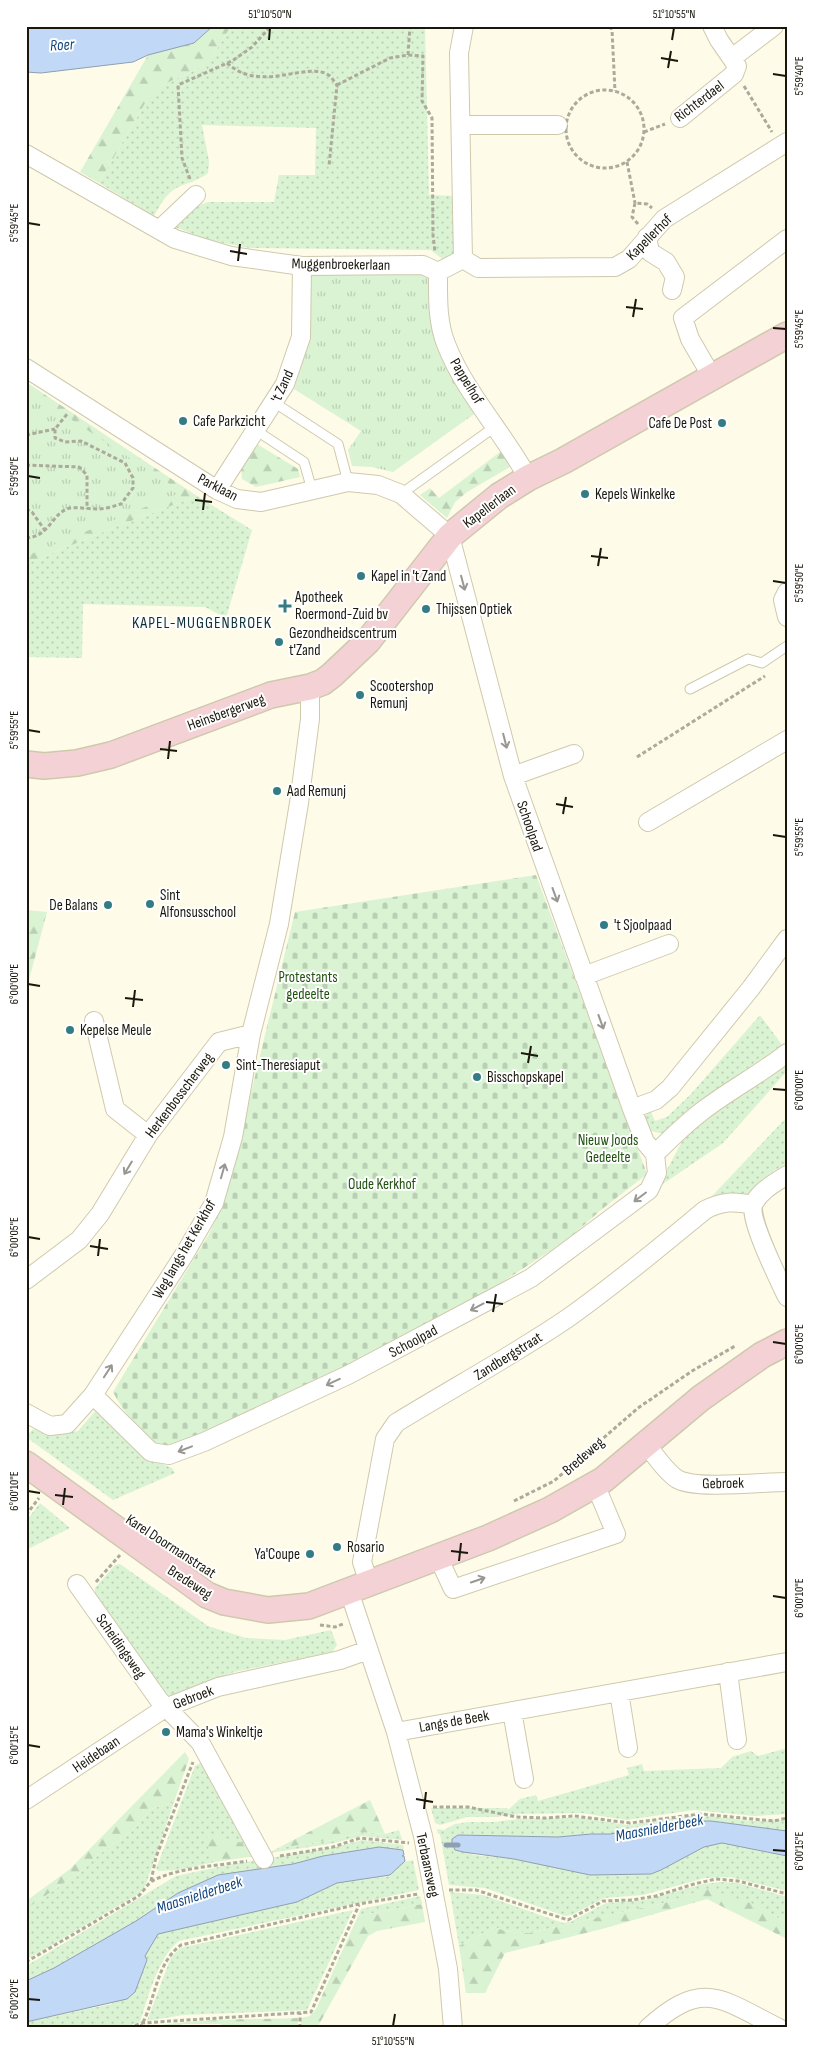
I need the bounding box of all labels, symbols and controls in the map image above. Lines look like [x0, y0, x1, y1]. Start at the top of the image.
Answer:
text: 51°10'50"N [248, 7, 292, 22]
text: 51°10'55"N [653, 7, 695, 22]
water label: Roer [49, 35, 75, 56]
text: 5°59'40"E [792, 56, 807, 96]
street label: Richterdael [671, 76, 728, 126]
text: 5°59'45"E [7, 204, 22, 242]
street label: Kapellerhof [622, 210, 677, 264]
street label: Muggenbroekerlaan [291, 254, 390, 275]
text: 5°59'45"E [792, 310, 807, 348]
street label: Pappelhof [446, 355, 488, 408]
street label: 't Zand [267, 367, 298, 406]
place label: Cafe Parkzicht [193, 412, 266, 431]
place label: Cafe De Post [648, 414, 712, 433]
marker: Cafe Parkzicht [177, 415, 189, 427]
marker: Cafe De Post [716, 417, 728, 429]
text: 5°59'50"E [7, 456, 22, 496]
street label: Parklaan [194, 469, 241, 506]
street label: Kapellerlaan [459, 480, 520, 532]
place label: Kepels Winkelke [595, 485, 675, 504]
marker: Kepels Winkelke [579, 488, 591, 500]
text: 5°59'50"E [792, 563, 807, 603]
place label: Kapel in 't Zand [371, 567, 446, 586]
marker: Kapel in 't Zand [355, 570, 367, 582]
one-way arrow [459, 575, 468, 591]
place label: Apotheek Roermond-Zuid bv [294, 588, 388, 624]
marker: Apotheek Roermond-Zuid bv [279, 600, 291, 612]
place label: Thijssen Optiek [436, 600, 512, 619]
marker: Thijssen Optiek [420, 603, 432, 615]
district label: KAPEL-MUGGENBROEK [132, 614, 272, 633]
place label: Gezondheidscentrum t'Zand [289, 624, 397, 660]
marker: Gezondheidscentrum t'Zand [273, 636, 285, 648]
place label: Scootershop Remunj [370, 677, 434, 713]
marker: Scootershop Remunj [354, 689, 366, 701]
street label: Heinsbergerweg [185, 690, 268, 735]
text: 5°59'55"E [7, 711, 22, 749]
one-way arrow [500, 732, 510, 748]
place label: Aad Remunj [286, 782, 346, 801]
marker: Aad Remunj [271, 785, 283, 797]
street label: Schoolpad [512, 798, 547, 854]
text: 5°59'55"E [792, 818, 807, 856]
place label: Sint Alfonsusschool [159, 886, 236, 922]
one-way arrow [551, 887, 560, 902]
place label: De Balans [49, 896, 98, 915]
marker: Sint Alfonsusschool [144, 898, 156, 910]
marker: De Balans [102, 899, 114, 911]
place label: 't Sjoolpaad [614, 916, 672, 935]
marker: 't Sjoolpaad [598, 919, 610, 931]
text: 6°00'00"E [7, 964, 22, 1004]
park label: Protestants gedeelte [278, 968, 338, 1004]
one-way arrow [597, 1014, 606, 1029]
place label: Kepelse Meule [80, 1021, 151, 1040]
marker: Kepelse Meule [64, 1024, 76, 1036]
street label: Herkenbosscherweg [141, 1049, 218, 1142]
place label: Sint-Theresiaput [236, 1056, 321, 1075]
marker: Sint-Theresiaput [220, 1059, 232, 1071]
place label: Bisschopskapel [487, 1068, 564, 1087]
text: 6°00'00"E [792, 1070, 807, 1110]
marker: Bisschopskapel [471, 1071, 483, 1083]
park label: Nieuw Joods Gedeelte [578, 1131, 638, 1167]
one-way arrow [123, 1160, 133, 1174]
one-way arrow [219, 1163, 229, 1179]
park label: Oude Kerkhof [348, 1175, 417, 1194]
one-way arrow [634, 1191, 647, 1202]
street label: Weg langs het Kerkhof [148, 1196, 221, 1302]
text: 6°00'05"E [7, 1217, 22, 1257]
one-way arrow [469, 1302, 484, 1312]
street label: Schoolpad [386, 1321, 441, 1362]
text: 6°00'05"E [792, 1324, 807, 1364]
street label: Zandbergstraat [471, 1328, 546, 1385]
one-way arrow [103, 1365, 113, 1379]
one-way arrow [326, 1378, 341, 1388]
street label: Bredeweg [558, 1433, 608, 1480]
one-way arrow [178, 1445, 193, 1454]
text: 6°00'10"E [7, 1471, 22, 1511]
street label: Gebroek [702, 1474, 744, 1493]
street label: Karel Doormanstraat [122, 1510, 220, 1583]
place label: Rosario [347, 1538, 384, 1557]
marker: Rosario [331, 1541, 343, 1553]
place label: Ya'Coupe [254, 1545, 300, 1564]
marker: Ya'Coupe [304, 1548, 316, 1560]
street label: Bredeweg [164, 1561, 216, 1604]
one-way arrow [469, 1575, 485, 1585]
text: 6°00'10"E [792, 1578, 807, 1618]
street label: Scheidingsweg [91, 1610, 150, 1682]
street label: Gebroek [170, 1681, 216, 1714]
street label: Langs de Beek [418, 1706, 491, 1737]
place label: Mama's Winkeltje [176, 1723, 263, 1742]
text: 6°00'15"E [7, 1726, 22, 1764]
marker: Mama's Winkeltje [160, 1726, 172, 1738]
street label: Heidebaan [69, 1732, 124, 1777]
water label: Maasnielderbeek [614, 1810, 706, 1846]
street label: Terbaansweg [411, 1831, 444, 1899]
text: 6°00'15"E [792, 1832, 807, 1870]
water label: Maasnielderbeek [154, 1872, 246, 1918]
text: 6°00'20"E [7, 1979, 22, 2019]
text: 51°10'55"N [372, 2034, 414, 2049]

